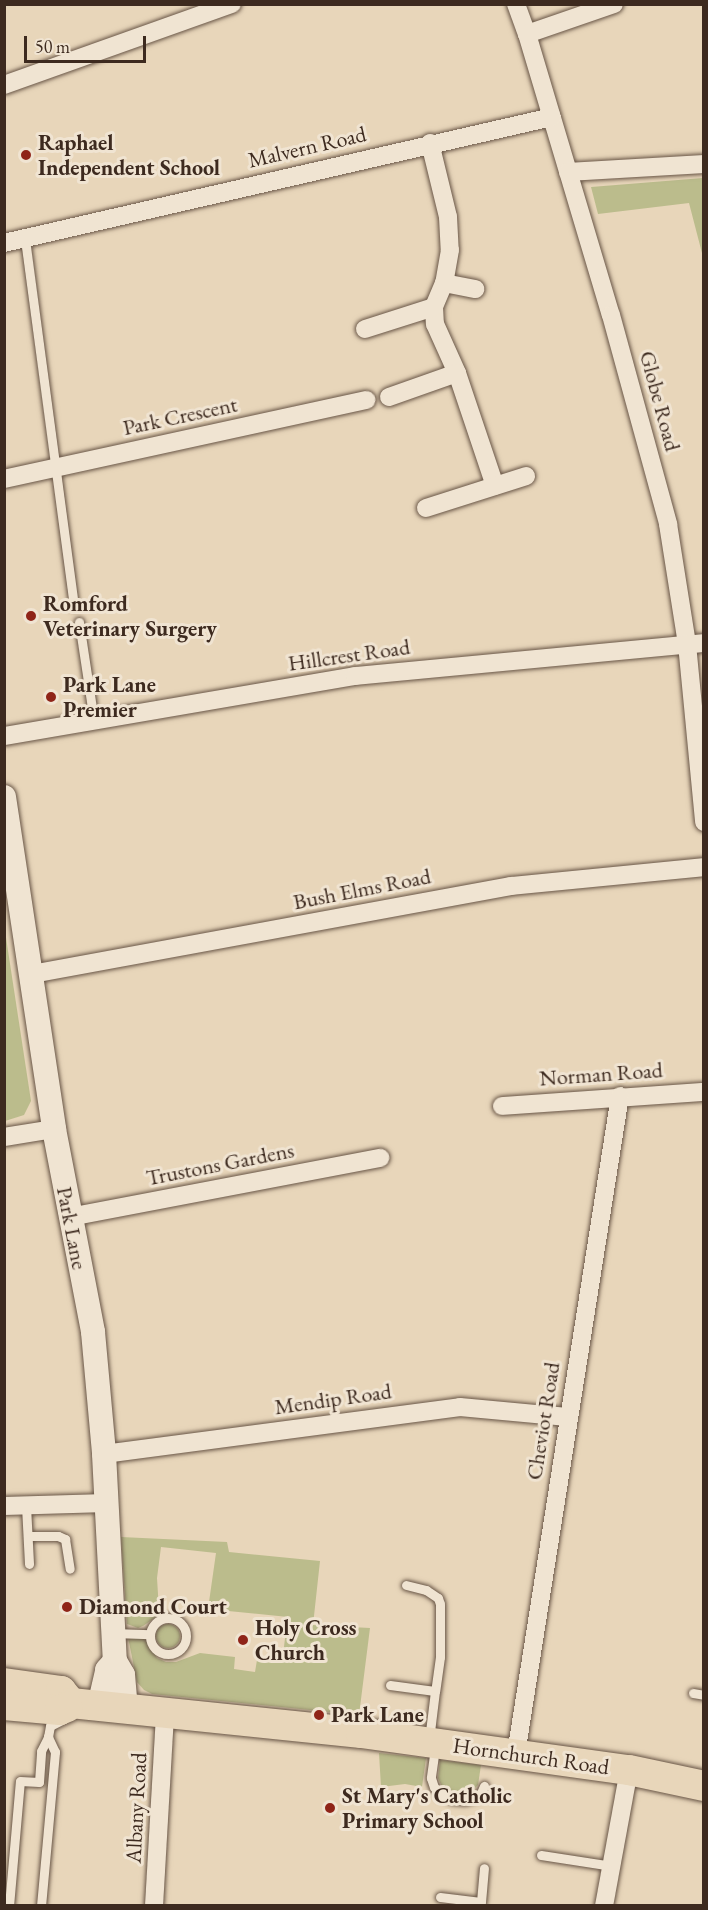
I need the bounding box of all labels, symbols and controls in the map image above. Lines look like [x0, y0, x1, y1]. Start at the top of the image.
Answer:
scale bar [27, 24, 148, 62]
text: 50 m [35, 35, 70, 58]
street label: Malvern Road [245, 121, 369, 173]
place label: Raphael Independent School [38, 129, 220, 180]
marker: Raphael Independent School [19, 148, 33, 162]
street label: Globe Road [634, 348, 686, 454]
street label: Park Crescent [120, 391, 240, 441]
place label: Romford Veterinary Surgery [43, 590, 217, 642]
marker: Romford Veterinary Surgery [24, 609, 38, 623]
street label: Hillcrest Road [286, 633, 412, 677]
place label: Park Lane Premier [63, 671, 156, 722]
marker: Park Lane Premier [44, 690, 58, 704]
street label: Bush Elms Road [291, 863, 433, 915]
street label: Norman Road [538, 1057, 664, 1091]
street label: Trustons Gardens [144, 1137, 296, 1191]
street label: Park Lane [51, 1184, 93, 1272]
street label: Cheviot Road [521, 1360, 565, 1482]
street label: Mendip Road [273, 1378, 393, 1420]
place label: Diamond Court [79, 1594, 227, 1620]
marker: Diamond Court [60, 1600, 74, 1614]
place label: Holy Cross Church [255, 1614, 356, 1666]
marker: Holy Cross Church [236, 1633, 250, 1647]
place label: Park Lane [331, 1702, 424, 1728]
marker: Park Lane [312, 1708, 326, 1722]
street label: Hornchurch Road [451, 1732, 611, 1780]
street label: Albany Road [120, 1752, 152, 1864]
place label: St Mary's Catholic Primary School [342, 1782, 512, 1834]
marker: St Mary's Catholic Primary School [323, 1801, 337, 1815]

